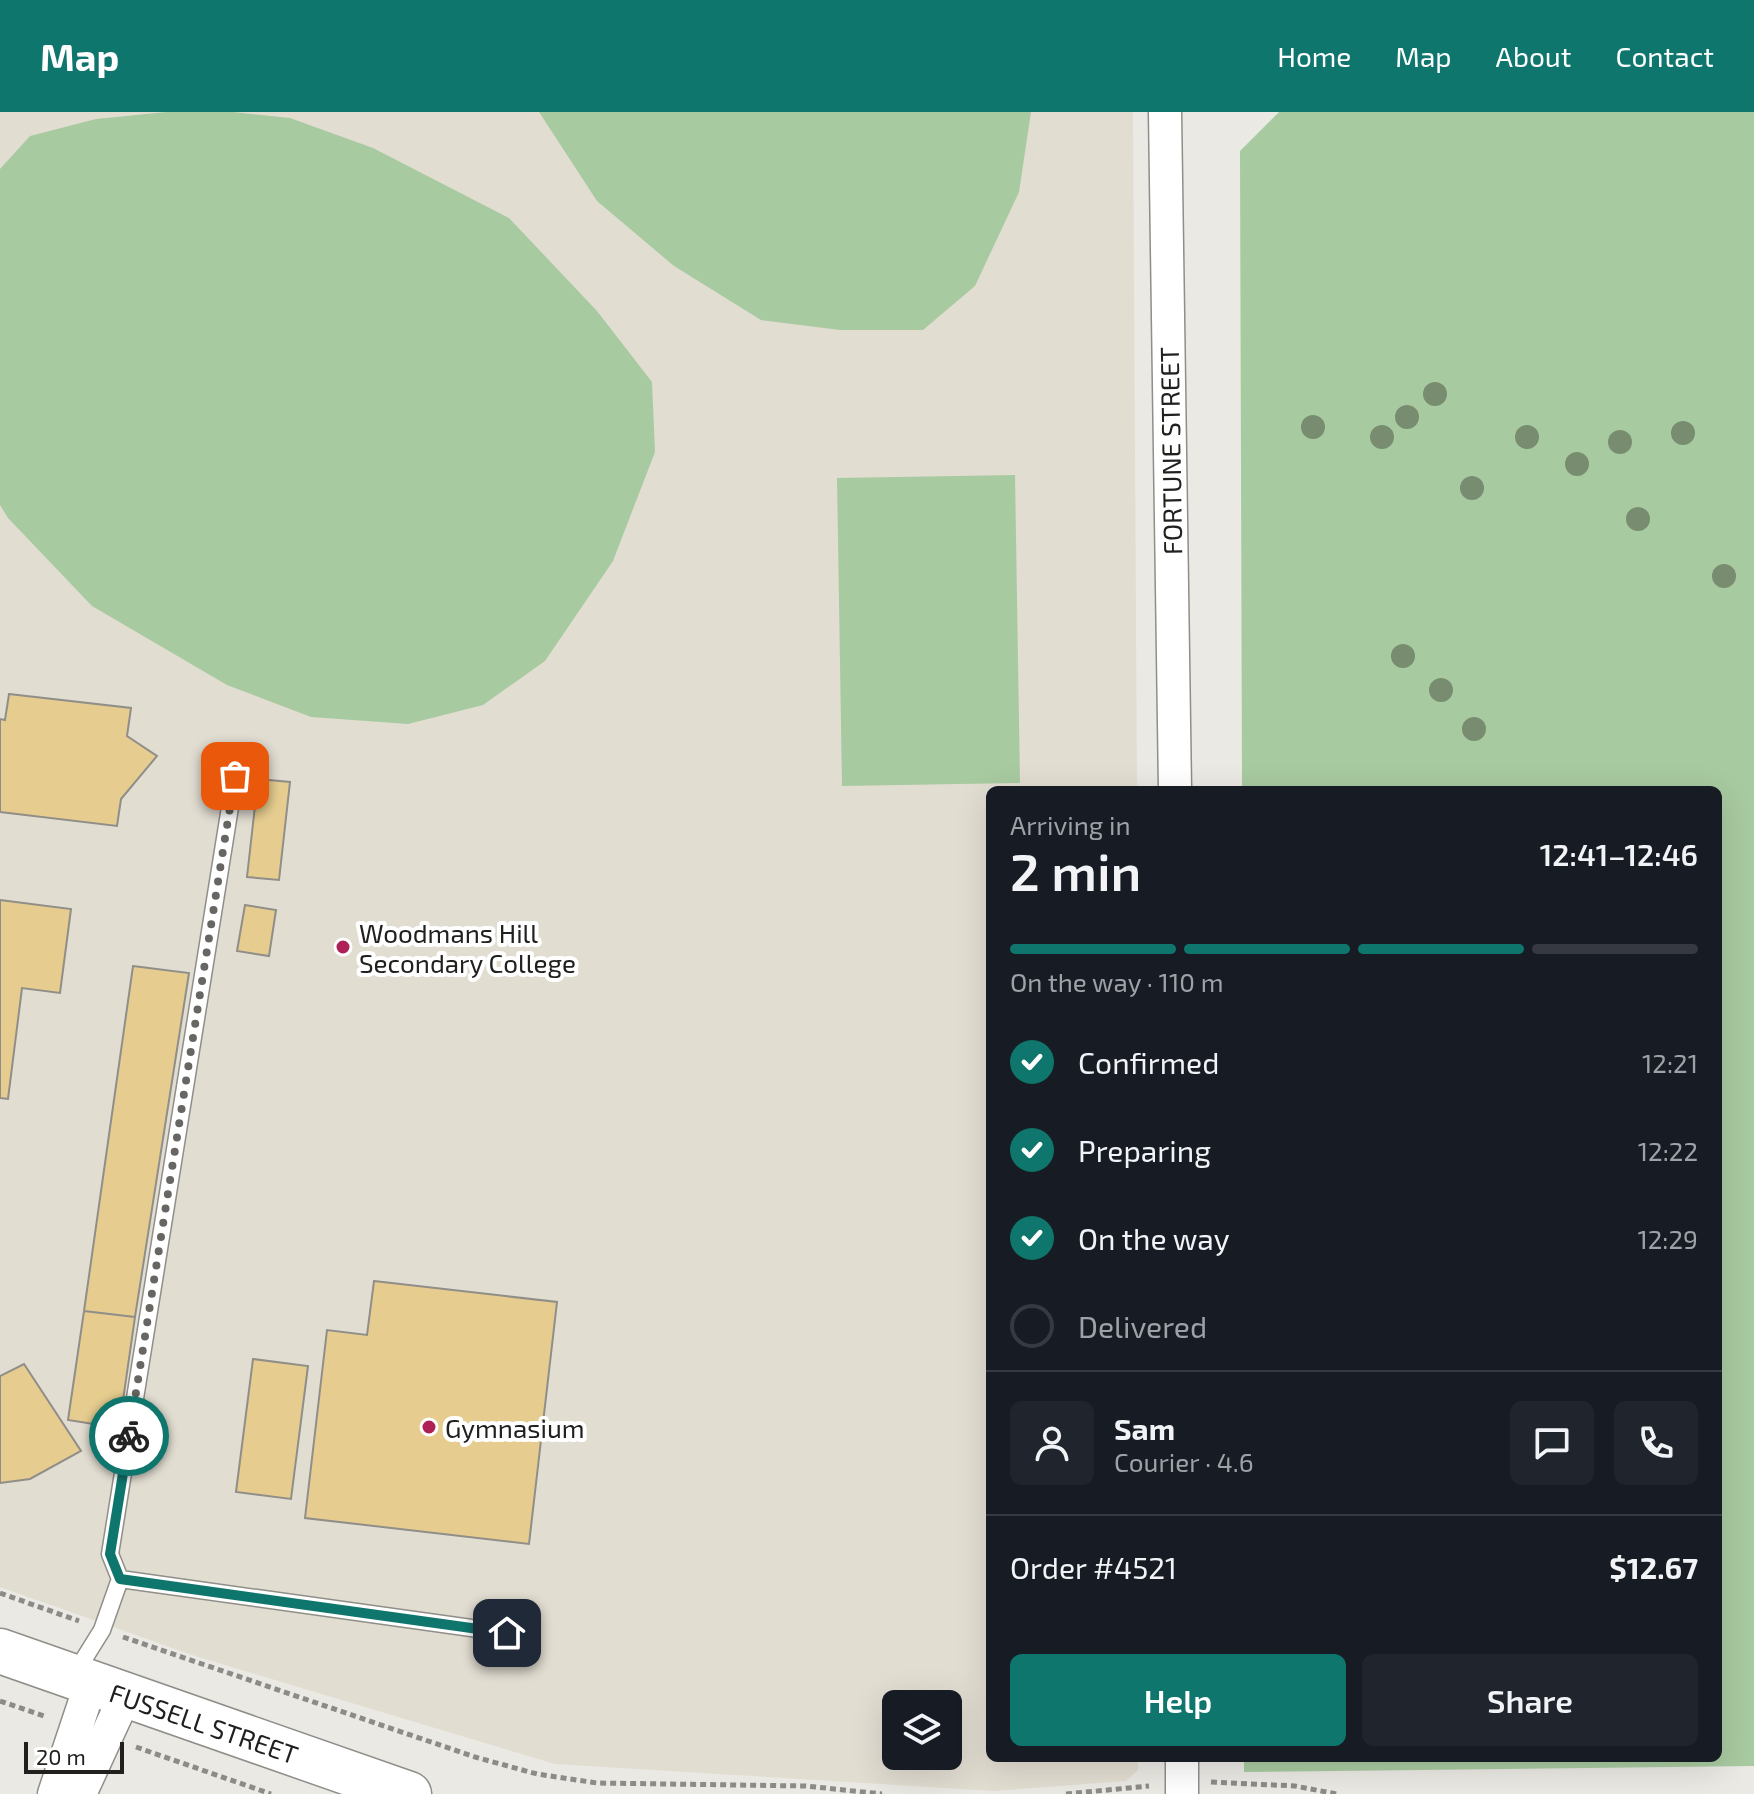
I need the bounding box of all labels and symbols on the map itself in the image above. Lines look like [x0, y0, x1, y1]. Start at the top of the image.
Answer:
street label: FORTUNE STREET [1153, 347, 1187, 555]
pin [201, 742, 269, 810]
place label: Woodmans Hill Secondary College [359, 917, 576, 978]
marker: Woodmans Hill Secondary College [334, 938, 352, 956]
courier [89, 1396, 169, 1476]
place label: Gymnasium [445, 1412, 585, 1443]
marker: Gymnasium [420, 1418, 438, 1436]
pin [473, 1599, 541, 1667]
street label: FUSSELL STREET [106, 1676, 302, 1770]
scale bar [24, 1738, 124, 1774]

